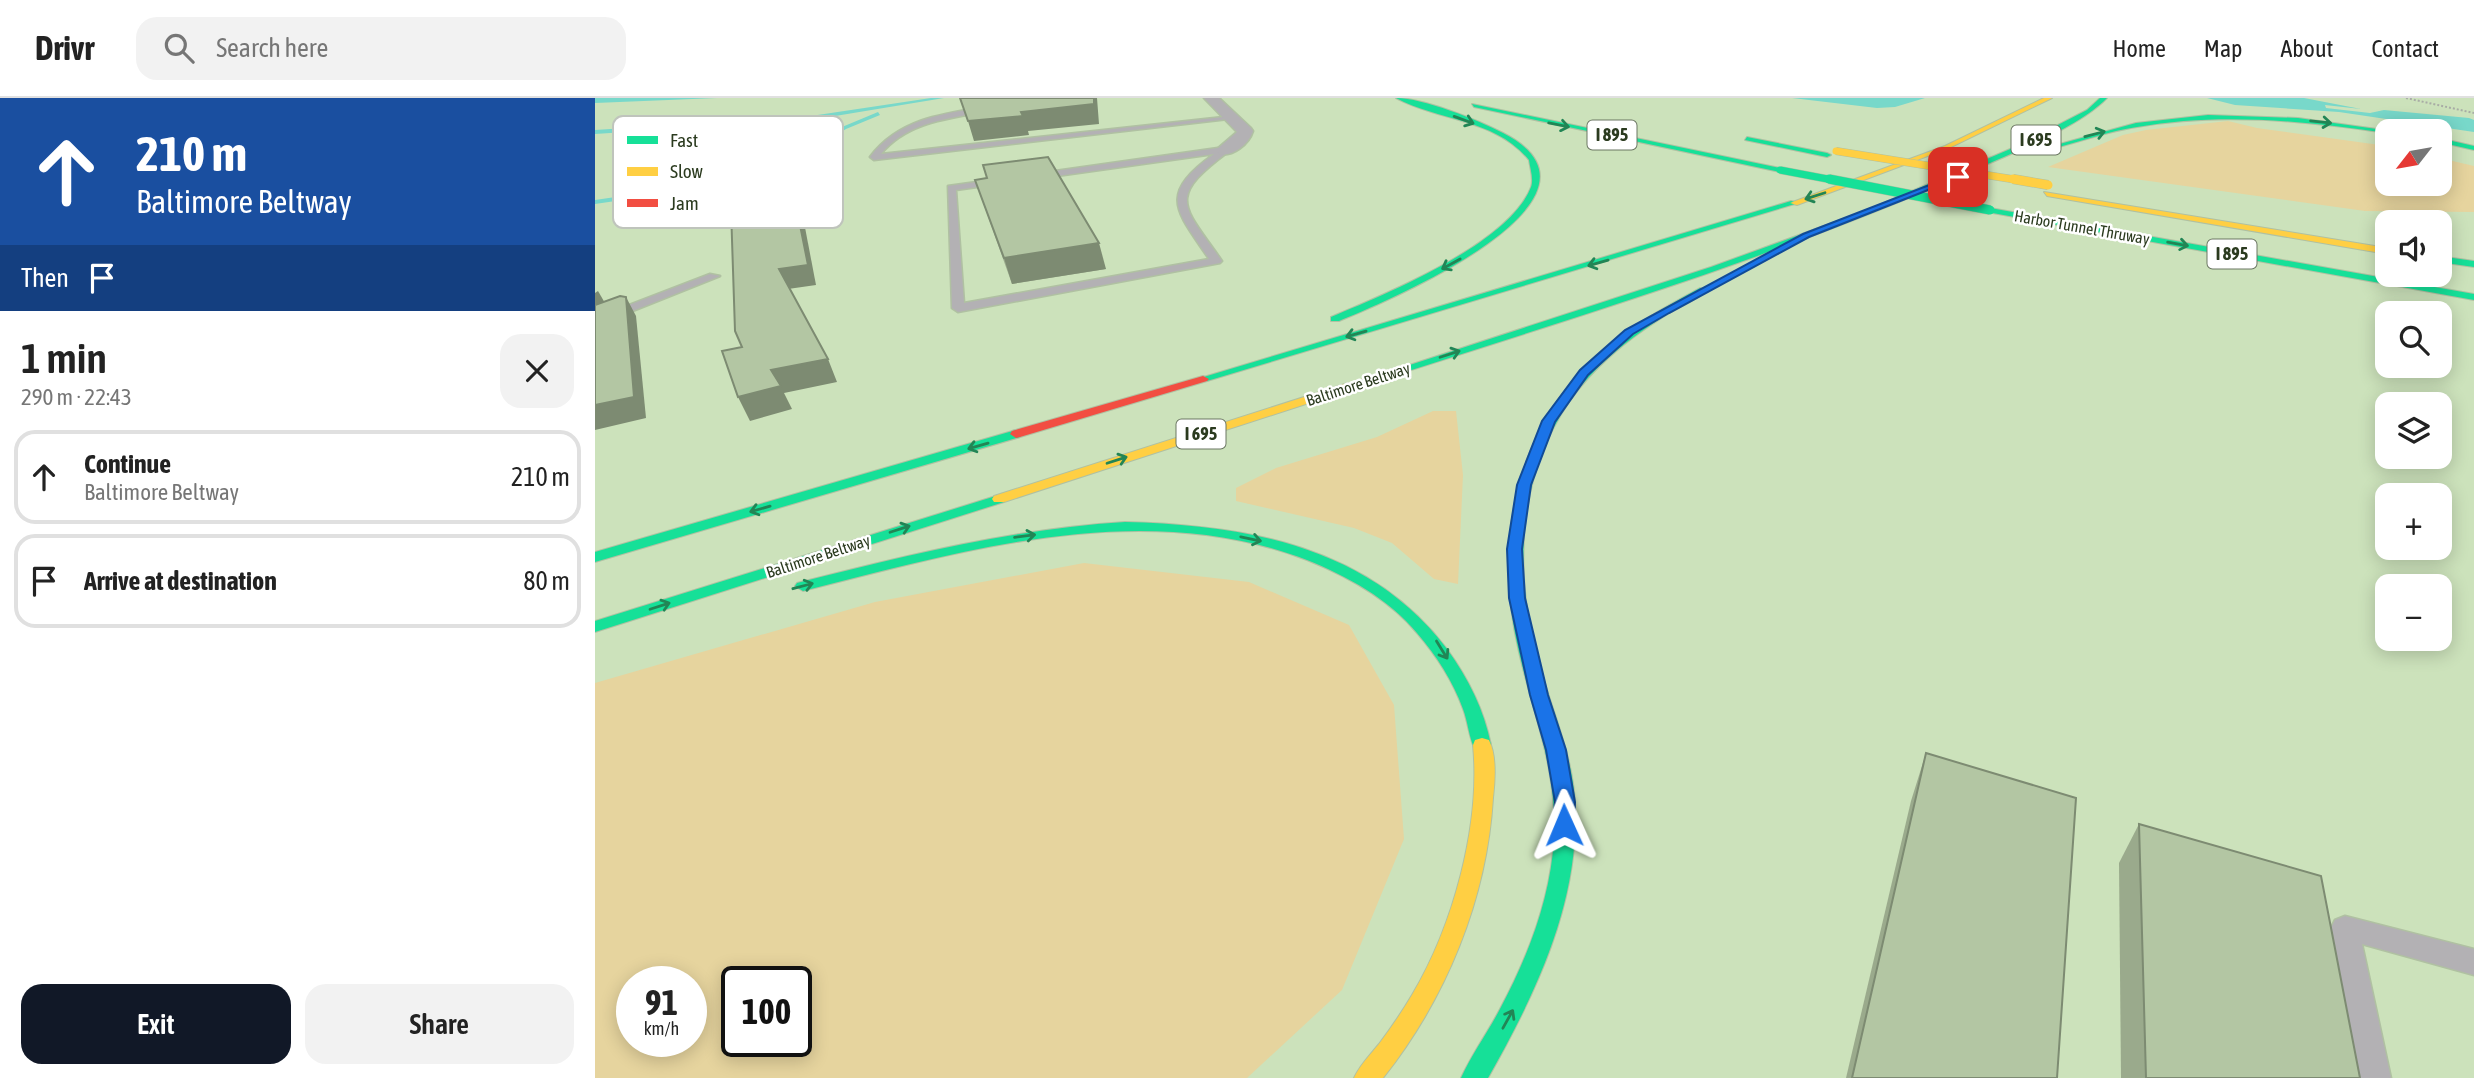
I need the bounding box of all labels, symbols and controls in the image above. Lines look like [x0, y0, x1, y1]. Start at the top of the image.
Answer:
search box [136, 17, 626, 80]
text: Drivr [35, 29, 94, 67]
icon: search [160, 29, 198, 67]
text: Search here [216, 33, 328, 63]
text: Home [2112, 35, 2166, 62]
text: Map [2204, 35, 2242, 62]
text: About [2280, 35, 2333, 62]
text: Contact [2371, 35, 2439, 62]
one-way arrow [1452, 115, 1474, 128]
legend [613, 116, 843, 228]
one-way arrow [2309, 116, 2332, 129]
one-way arrow [1547, 118, 1570, 132]
north arrow [2375, 119, 2452, 196]
map controls [2375, 119, 2452, 651]
road number: I 895 [1587, 120, 1637, 150]
text: 210 m [136, 125, 247, 181]
icon: ahead [21, 126, 112, 217]
road number: I 695 [2011, 126, 2061, 154]
one-way arrow [2083, 127, 2106, 140]
text: Fast [670, 129, 698, 151]
pin [1928, 147, 1988, 207]
icon: arrive [1939, 158, 1977, 196]
text: Slow [670, 160, 704, 182]
text: Baltimore Beltway [136, 183, 352, 220]
one-way arrow [1804, 190, 1826, 203]
text: Jam [670, 192, 699, 214]
street label: Harbor Tunnel Thruway [2013, 206, 2151, 249]
button: sound [2375, 210, 2452, 287]
one-way arrow [2166, 238, 2189, 251]
road number: I 895 [2207, 239, 2257, 268]
one-way arrow [1442, 257, 1462, 271]
one-way arrow [1587, 258, 1609, 271]
icon: arrive [83, 259, 121, 297]
text: Then [21, 263, 69, 293]
button: search [2375, 301, 2452, 378]
one-way arrow [1345, 329, 1367, 342]
text: 1 min [21, 334, 107, 382]
button: close [500, 334, 574, 408]
one-way arrow [1439, 347, 1461, 359]
street label: Baltimore Beltway [1304, 359, 1413, 410]
text: 290 m · 22:43 [21, 384, 132, 410]
button: layers [2375, 392, 2452, 469]
road number: I 695 [1177, 420, 1225, 448]
one-way arrow [968, 440, 990, 453]
text: Continue [84, 449, 171, 479]
one-way arrow [1106, 453, 1128, 466]
icon: ahead [25, 458, 63, 496]
text: 210 m [511, 462, 570, 492]
text: Baltimore Beltway [84, 479, 239, 505]
button: + [2375, 483, 2452, 560]
one-way arrow [749, 503, 772, 516]
one-way arrow [889, 522, 911, 535]
one-way arrow [1013, 529, 1035, 542]
street label: Baltimore Beltway [764, 531, 873, 582]
one-way arrow [1239, 532, 1262, 546]
icon: arrive [25, 562, 63, 600]
text: Arrive at destination [84, 566, 277, 596]
text: 80 m [523, 566, 570, 596]
button: − [2375, 574, 2452, 651]
one-way arrow [791, 579, 814, 592]
one-way arrow [649, 599, 671, 612]
one-way arrow [1435, 640, 1449, 660]
position arrow [1527, 788, 1601, 862]
speed limit sign: 100 [721, 966, 812, 1057]
text: 91 [645, 982, 678, 1022]
button: Exit [21, 984, 291, 1064]
button: Share [305, 984, 574, 1064]
one-way arrow [1502, 1009, 1515, 1030]
text: km/h [644, 1018, 679, 1039]

